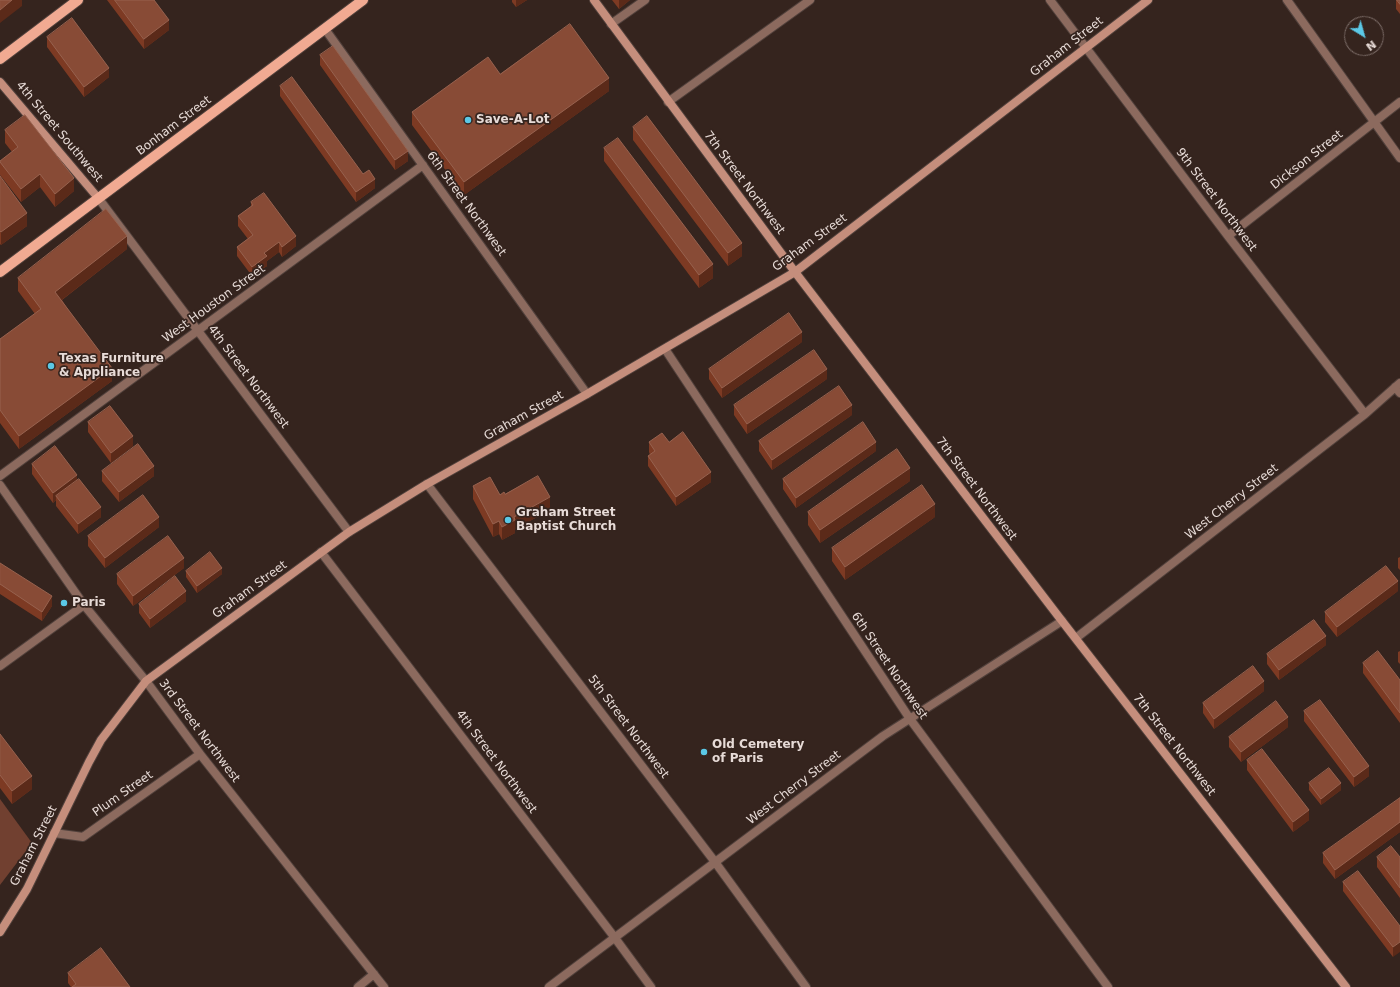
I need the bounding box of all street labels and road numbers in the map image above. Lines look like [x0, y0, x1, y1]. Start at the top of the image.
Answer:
street label: Graham Street [1028, 14, 1106, 80]
street label: 4th Street Southwest [13, 79, 105, 185]
street label: Bonham Street [134, 93, 214, 159]
street label: Dickson Street [1268, 127, 1346, 193]
street label: 7th Street Northwest [700, 128, 788, 238]
street label: 9th Street Northwest [1172, 145, 1260, 255]
street label: 6th Street Northwest [423, 149, 509, 259]
street label: Graham Street [770, 211, 850, 275]
street label: West Houston Street [160, 262, 268, 346]
street label: 4th Street Northwest [204, 322, 292, 432]
street label: Graham Street [482, 388, 566, 444]
street label: 7th Street Northwest [932, 434, 1020, 544]
street label: West Cherry Street [1183, 461, 1281, 543]
street label: Graham Street [210, 558, 290, 622]
street label: 6th Street Northwest [848, 610, 930, 722]
street label: 5th Street Northwest [584, 672, 672, 782]
street label: 3rd Street Northwest [155, 676, 243, 786]
street label: 7th Street Northwest [1130, 691, 1218, 799]
street label: 4th Street Northwest [452, 707, 540, 817]
street label: West Cherry Street [744, 748, 844, 828]
street label: Plum Street [90, 768, 156, 820]
street label: Graham Street [7, 803, 61, 889]

